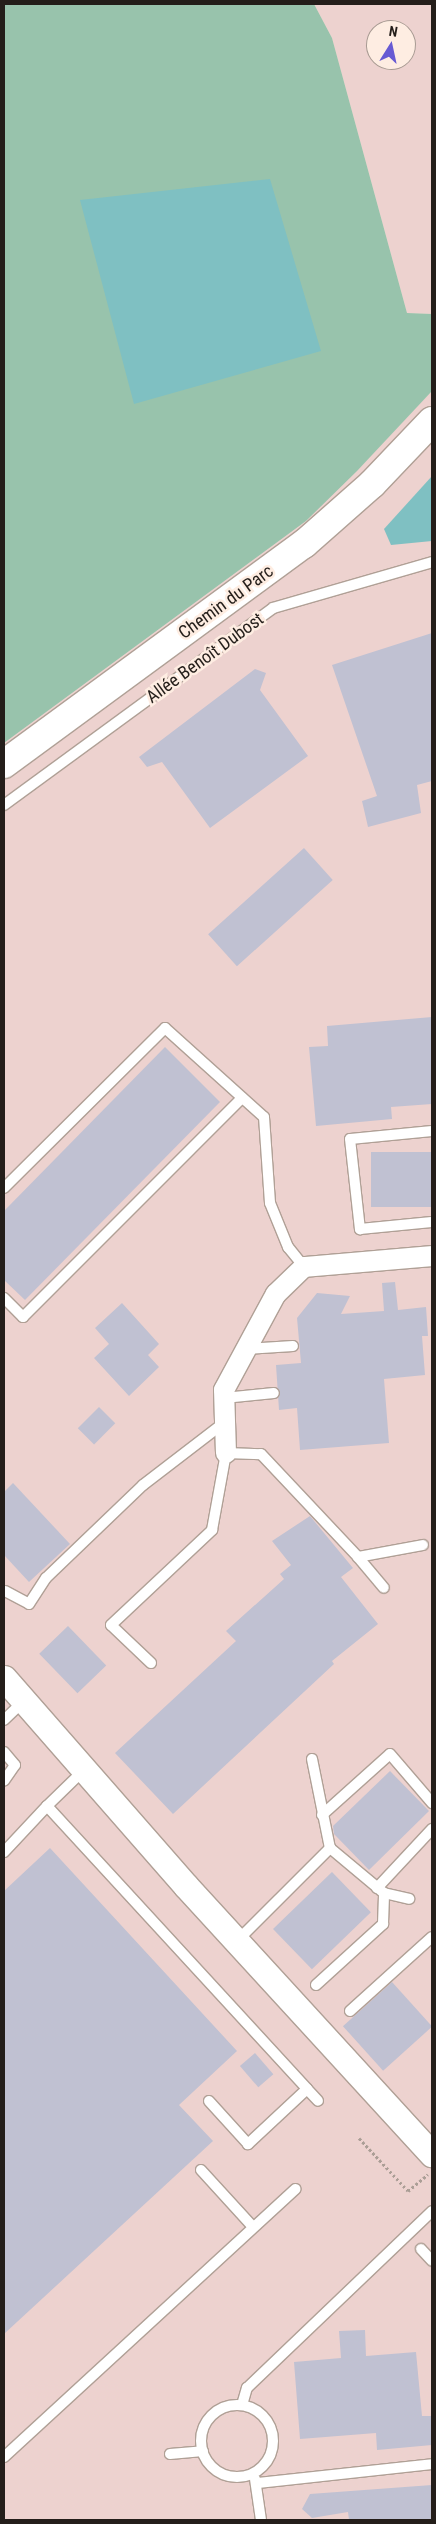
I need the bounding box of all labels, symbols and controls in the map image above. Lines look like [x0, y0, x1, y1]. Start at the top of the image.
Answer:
north arrow [366, 20, 416, 70]
text: N [388, 23, 399, 40]
street label: Chemin du Parc [174, 560, 278, 644]
street label: Allée Benoît Dubost [142, 608, 268, 708]

